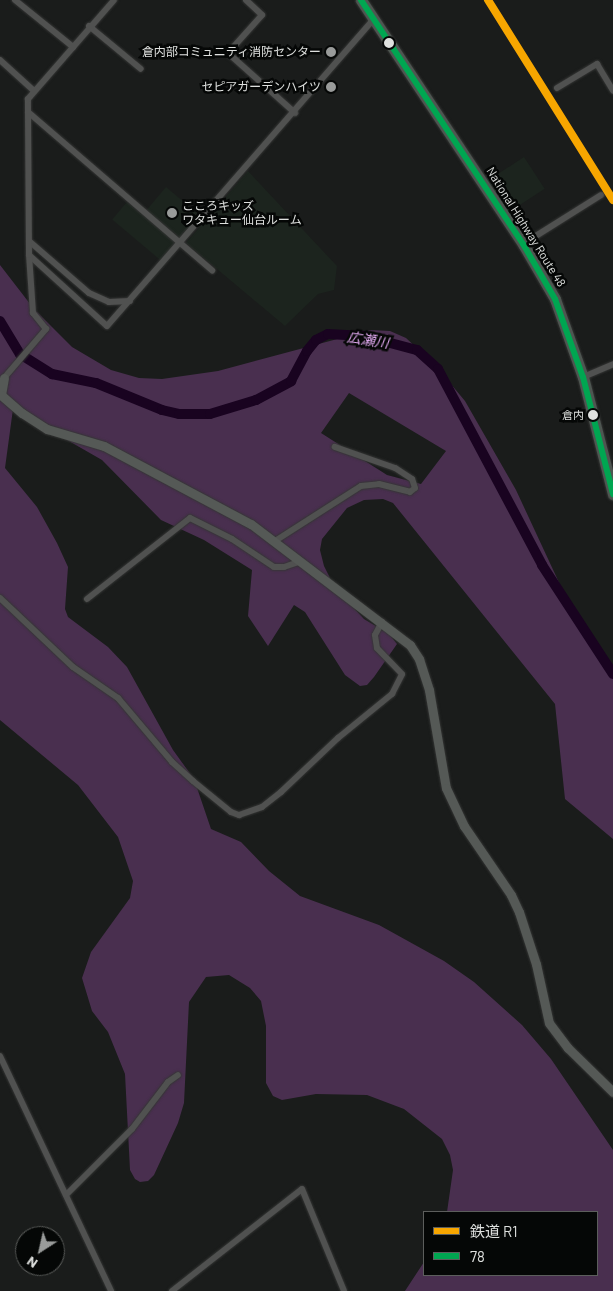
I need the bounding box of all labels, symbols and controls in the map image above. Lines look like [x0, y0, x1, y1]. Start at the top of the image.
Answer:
unlabelled marker [384, 38, 394, 48]
place label: 倉内部コミュニティ消防センター [141, 45, 321, 59]
marker: 倉内部コミュニティ消防センター [325, 46, 337, 58]
place label: セピアガーデンハイツ [201, 80, 321, 94]
marker: セピアガーデンハイツ [325, 81, 337, 93]
street label: National Highway Route 48 [483, 165, 569, 289]
place label: こころキッズ ワタキュー仙台ルーム [182, 199, 302, 227]
marker: こころキッズ ワタキュー仙台ルーム [166, 207, 178, 219]
water label: 広瀬川 [346, 328, 390, 352]
place label: 倉内 [562, 408, 584, 422]
marker: 倉内 [588, 410, 598, 420]
legend [423, 1211, 598, 1276]
text: 鉄道 R1 [470, 1222, 517, 1240]
north arrow [15, 1226, 65, 1276]
text: 78 [470, 1247, 485, 1265]
text: N [23, 1253, 40, 1273]

